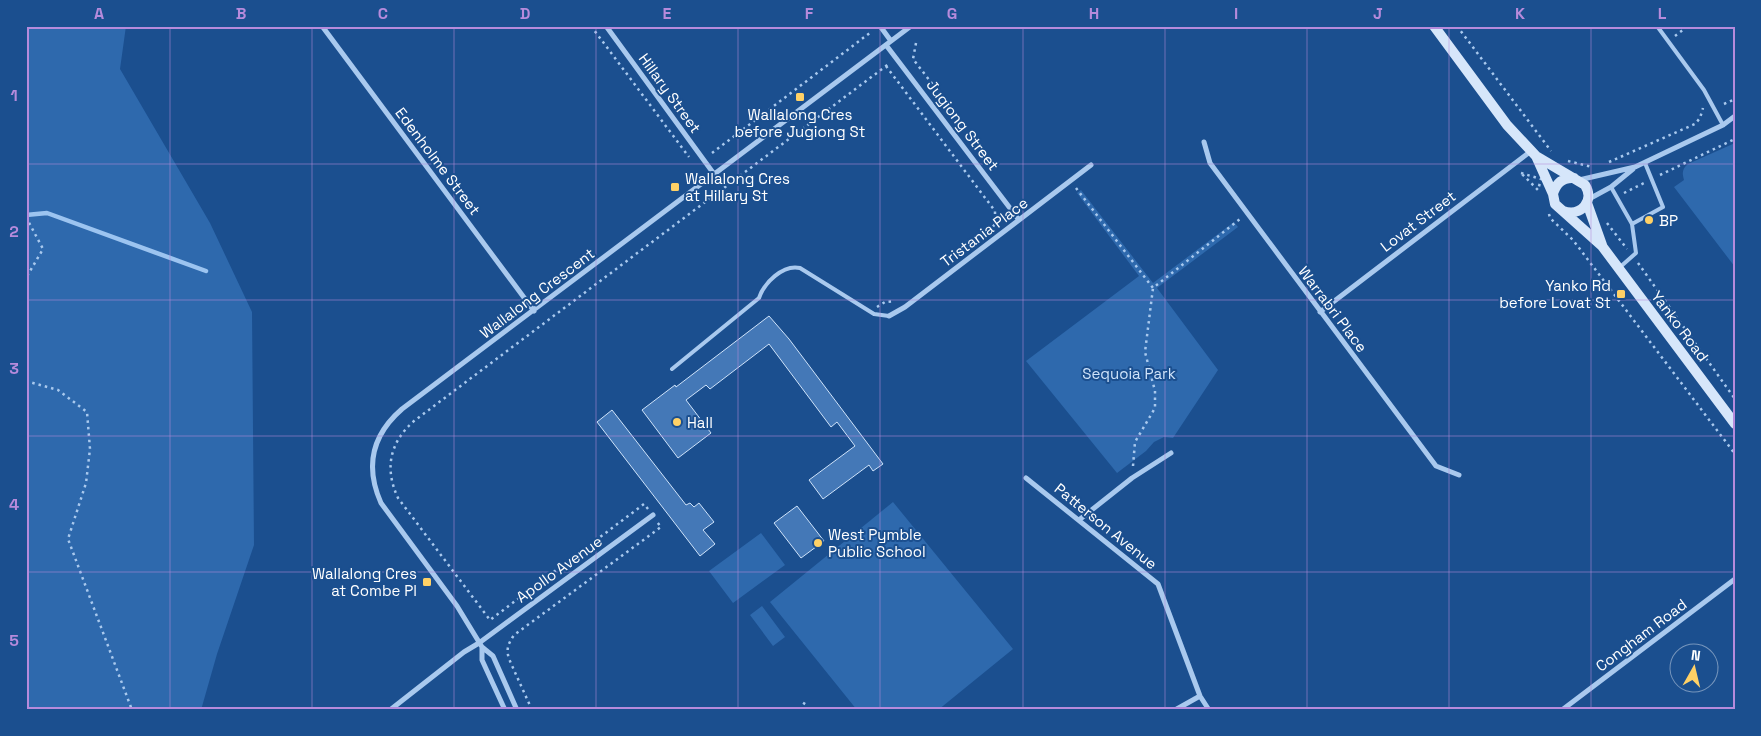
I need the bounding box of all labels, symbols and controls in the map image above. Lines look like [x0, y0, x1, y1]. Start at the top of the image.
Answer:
text: A [94, 3, 104, 24]
text: B [236, 3, 246, 24]
text: C [378, 3, 388, 24]
text: D [520, 3, 530, 24]
text: E [663, 3, 672, 24]
text: F [805, 3, 814, 24]
text: G [947, 3, 957, 24]
text: H [1089, 3, 1099, 24]
text: I [1234, 3, 1238, 24]
text: J [1373, 3, 1383, 24]
text: K [1515, 3, 1525, 24]
text: L [1658, 3, 1667, 24]
street label: Hillary Street [635, 49, 705, 137]
street label: Jugiong Street [923, 76, 1003, 174]
text: 1 [10, 85, 18, 106]
marker: Wallalong Cres before Jugiong St [794, 91, 806, 103]
street label: Edenholme Street [391, 103, 485, 219]
place label: Wallalong Cres before Jugiong St [735, 105, 866, 141]
place label: Wallalong Cres at Hillary St [685, 169, 790, 205]
marker: Wallalong Cres at Hillary St [669, 181, 681, 193]
street label: Lovat Street [1376, 186, 1460, 256]
street label: Tristania Place [937, 193, 1032, 271]
place label: BP [1659, 211, 1678, 230]
marker: BP [1643, 214, 1655, 226]
text: 2 [9, 221, 19, 242]
street label: Wallalong Crescent [476, 244, 598, 342]
street label: Warrabri Place [1294, 262, 1372, 356]
place label: Yanko Rd before Lovat St [1499, 276, 1611, 312]
street label: Yanko Road [1647, 287, 1713, 365]
marker: Yanko Rd before Lovat St [1615, 288, 1627, 300]
text: 3 [9, 358, 19, 379]
park label: Sequoia Park [1082, 364, 1176, 383]
place label: Hall [687, 413, 713, 432]
marker: Hall [671, 416, 683, 428]
street label: Patterson Avenue [1051, 479, 1161, 573]
text: 4 [9, 494, 19, 515]
place label: West Pymble Public School [828, 525, 926, 561]
street label: Apollo Avenue [512, 531, 606, 607]
marker: West Pymble Public School [812, 537, 824, 549]
place label: Wallalong Cres at Combe Pl [312, 564, 417, 600]
marker: Wallalong Cres at Combe Pl [421, 576, 433, 588]
street label: Congham Road [1592, 595, 1690, 675]
text: 5 [9, 630, 19, 651]
north arrow [1668, 644, 1718, 694]
text: N [1690, 646, 1702, 665]

